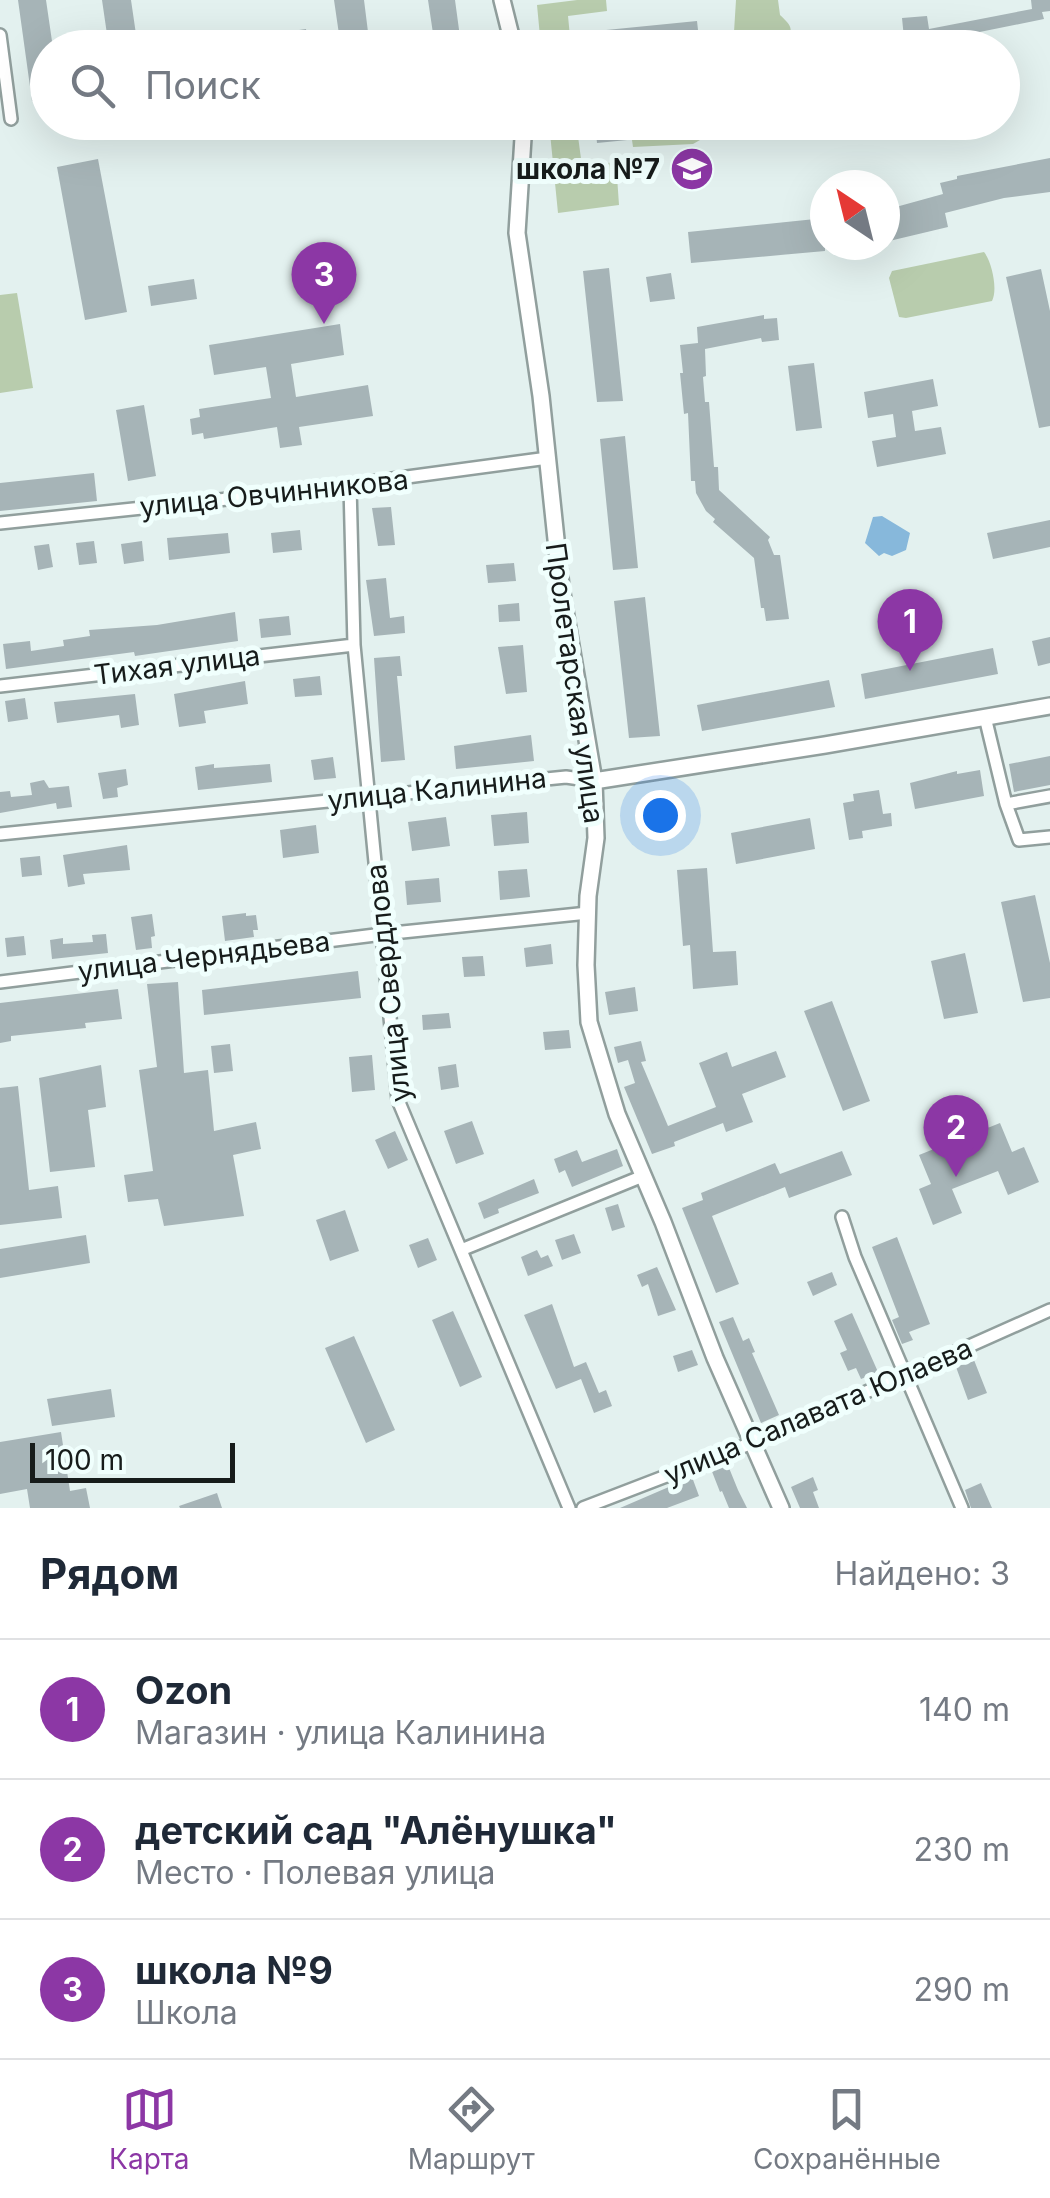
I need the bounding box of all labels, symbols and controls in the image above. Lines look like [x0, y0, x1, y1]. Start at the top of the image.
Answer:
search box [30, 30, 1020, 140]
icon: search [65, 58, 120, 113]
text: Поиск [145, 62, 261, 108]
school or university icon: школа №7 [669, 146, 715, 192]
place label: школа №7 [516, 152, 660, 186]
north arrow [810, 170, 900, 260]
pin: 3 [292, 242, 356, 324]
street label: улица Овчинникова [138, 462, 410, 524]
street label: Пролетарская улица [538, 541, 612, 825]
pin: 1 [878, 588, 942, 671]
street label: Тихая улица [92, 638, 262, 692]
street label: улица Калинина [326, 761, 548, 817]
your location [635, 790, 686, 841]
street label: улица Свердлова [359, 862, 417, 1104]
street label: улица Чернядьева [76, 924, 332, 988]
pin: 2 [924, 1094, 988, 1177]
street label: улица Салавата Юлаева [659, 1331, 977, 1491]
scale bar [30, 1438, 235, 1482]
text: 100 m [45, 1443, 124, 1477]
text: Рядом [40, 1548, 179, 1599]
text: Найдено: 3 [834, 1554, 1010, 1593]
text: Ozon [135, 1667, 232, 1713]
text: 1 [66, 1690, 79, 1729]
text: 140 m [919, 1690, 1010, 1729]
text: Магазин · улица Калинина [135, 1713, 546, 1752]
text: детский сад "Алёнушка" [135, 1807, 617, 1853]
text: 2 [62, 1830, 83, 1869]
text: 230 m [914, 1830, 1010, 1869]
text: Место · Полевая улица [135, 1853, 495, 1892]
text: школа №9 [135, 1947, 333, 1993]
text: 3 [62, 1970, 83, 2009]
text: 290 m [913, 1970, 1010, 2009]
text: Школа [135, 1993, 238, 2032]
tab: Карта [109, 2082, 190, 2176]
tab: Маршрут [408, 2082, 535, 2176]
tab: Сохранённые [753, 2082, 941, 2176]

